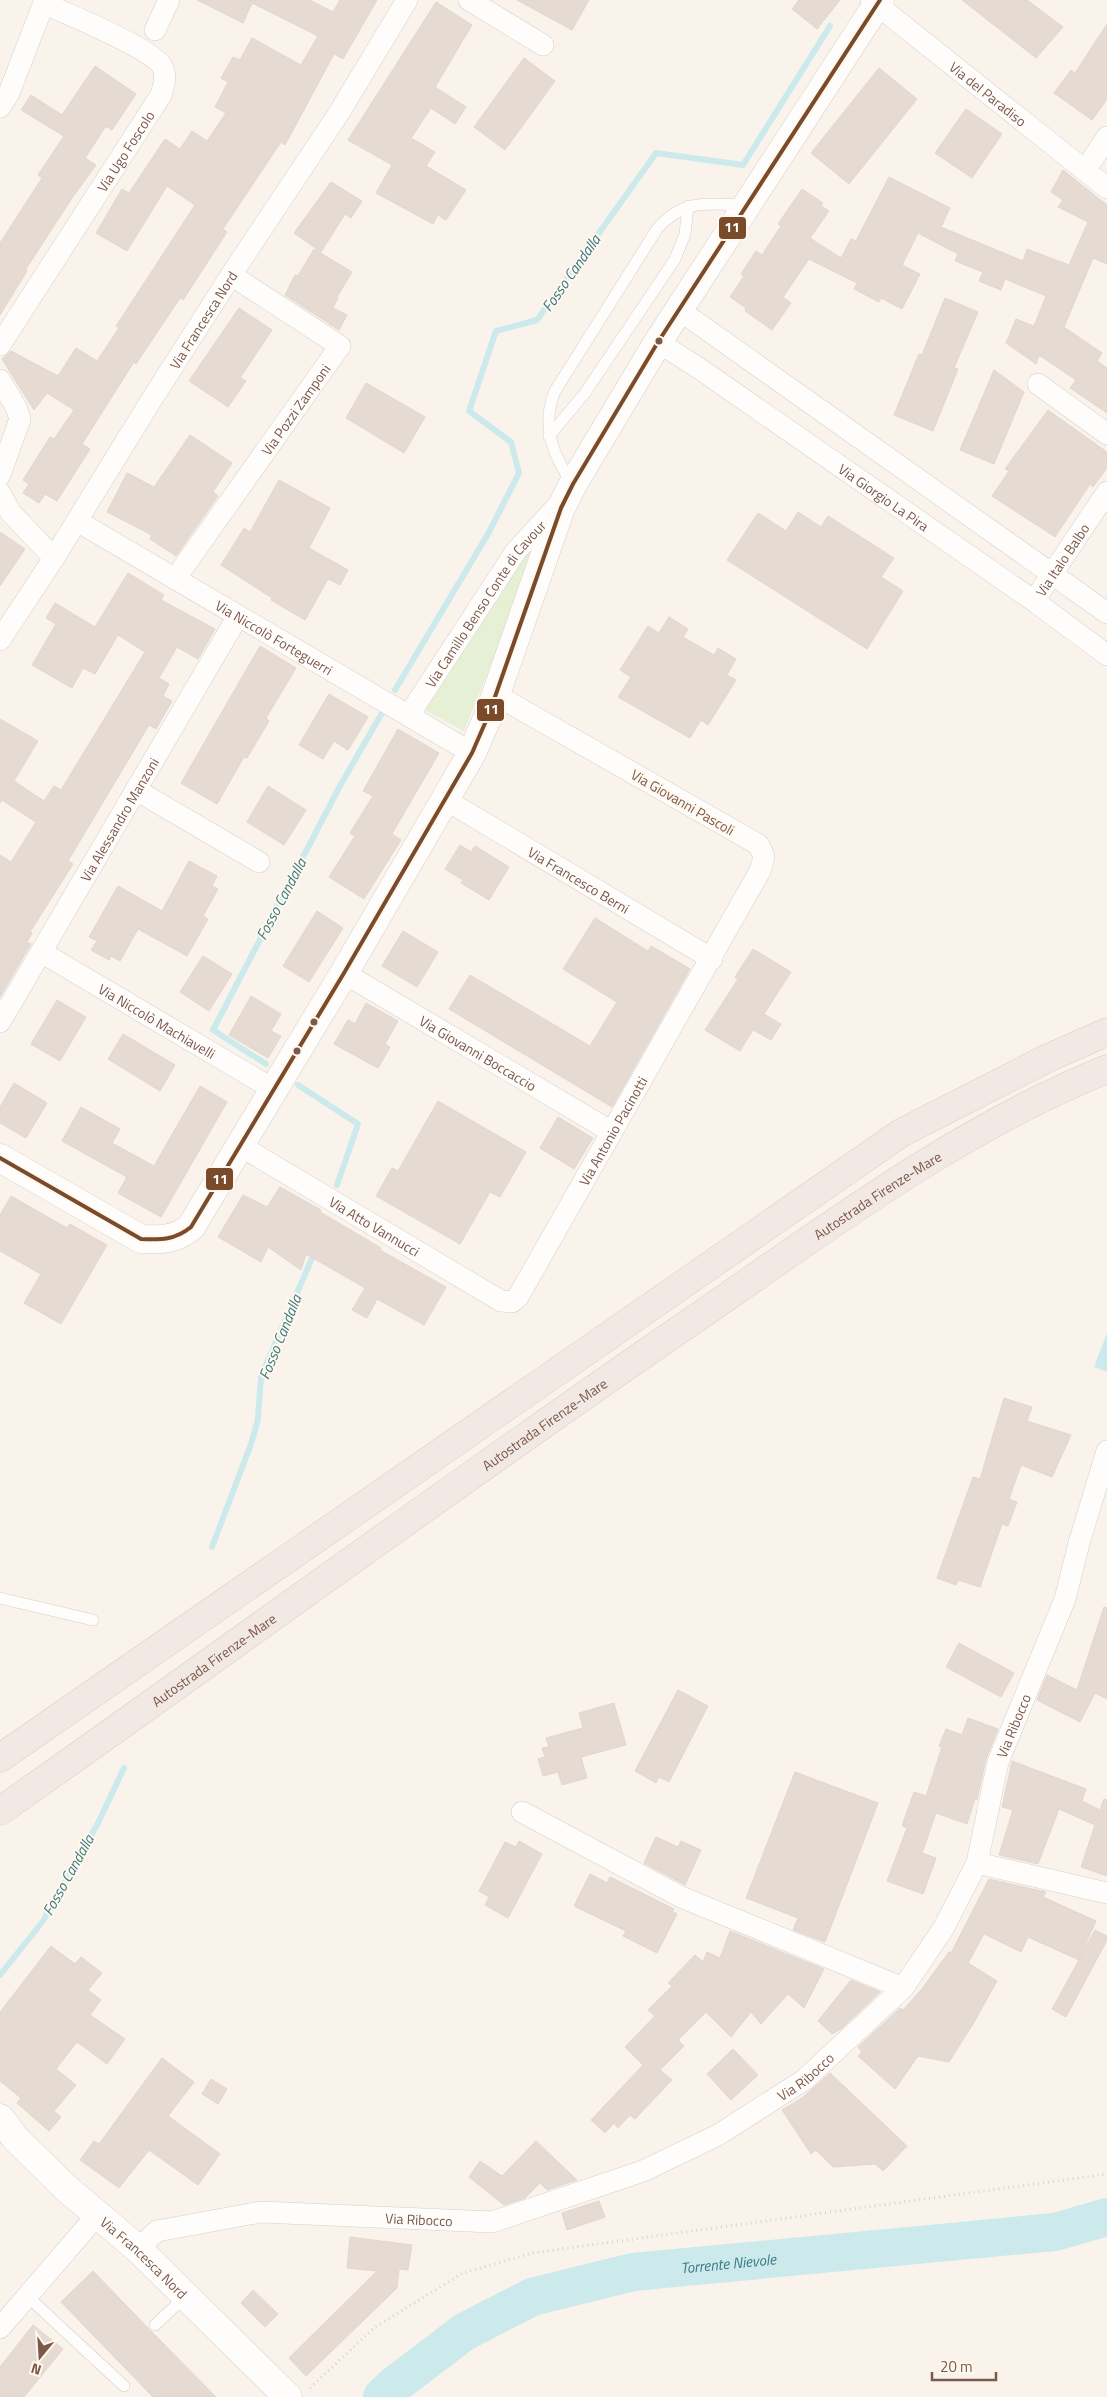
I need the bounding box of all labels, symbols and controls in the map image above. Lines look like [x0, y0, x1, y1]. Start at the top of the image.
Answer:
street label: Via del Paradiso [945, 56, 1032, 131]
street label: Via Ugo Foscolo [91, 106, 159, 196]
line badge: 11 [718, 216, 747, 240]
text: 11 [724, 216, 740, 237]
water label: Fosso Candalla [536, 229, 607, 316]
street label: Via Francesca Nord [164, 267, 242, 373]
unlabelled marker [654, 336, 664, 346]
street label: Via Pozzi Zamponi [256, 359, 335, 459]
street label: Via Giorgio La Pira [834, 458, 934, 536]
street label: Via Camillo Benso Conte di Cavour [419, 515, 550, 691]
street label: Via Italo Balbo [1030, 519, 1094, 600]
street label: Via Niccolò Forteguerri [212, 594, 337, 680]
line badge: 11 [476, 698, 505, 722]
text: 11 [483, 698, 499, 719]
street label: Via Alessandro Manzoni [74, 753, 164, 885]
street label: Via Giovanni Pascoli [627, 764, 739, 840]
street label: Via Francesco Berni [524, 841, 634, 918]
water label: Fosso Candalla [250, 853, 313, 944]
street label: Via Niccolò Machiavelli [95, 978, 220, 1063]
street label: Via Giovanni Boccaccio [416, 1010, 541, 1096]
unlabelled marker [309, 1017, 319, 1027]
unlabelled marker [292, 1046, 302, 1056]
street label: Via Antonio Pacinotti [573, 1072, 652, 1189]
street label: Autostrada Firenze-Mare [809, 1145, 945, 1244]
line badge: 11 [205, 1167, 234, 1191]
text: 11 [212, 1168, 228, 1189]
street label: Via Atto Vannucci [325, 1191, 424, 1261]
water label: Fosso Candalla [253, 1290, 308, 1383]
street label: Autostrada Firenze-Mare [477, 1372, 611, 1475]
street label: Autostrada Firenze-Mare [147, 1607, 280, 1711]
street label: Via Ribocco [990, 1690, 1035, 1761]
water label: Fosso Candalla [36, 1829, 100, 1920]
street label: Via Ribocco [773, 2047, 838, 2105]
street label: Via Ribocco [385, 2207, 453, 2231]
street label: Via Francesca Nord [96, 2211, 193, 2303]
water label: Torrente Nievole [680, 2247, 778, 2279]
north arrow [15, 2332, 65, 2382]
scale bar [932, 2350, 996, 2382]
text: 20 m [940, 2355, 973, 2378]
text: N [28, 2358, 44, 2381]

